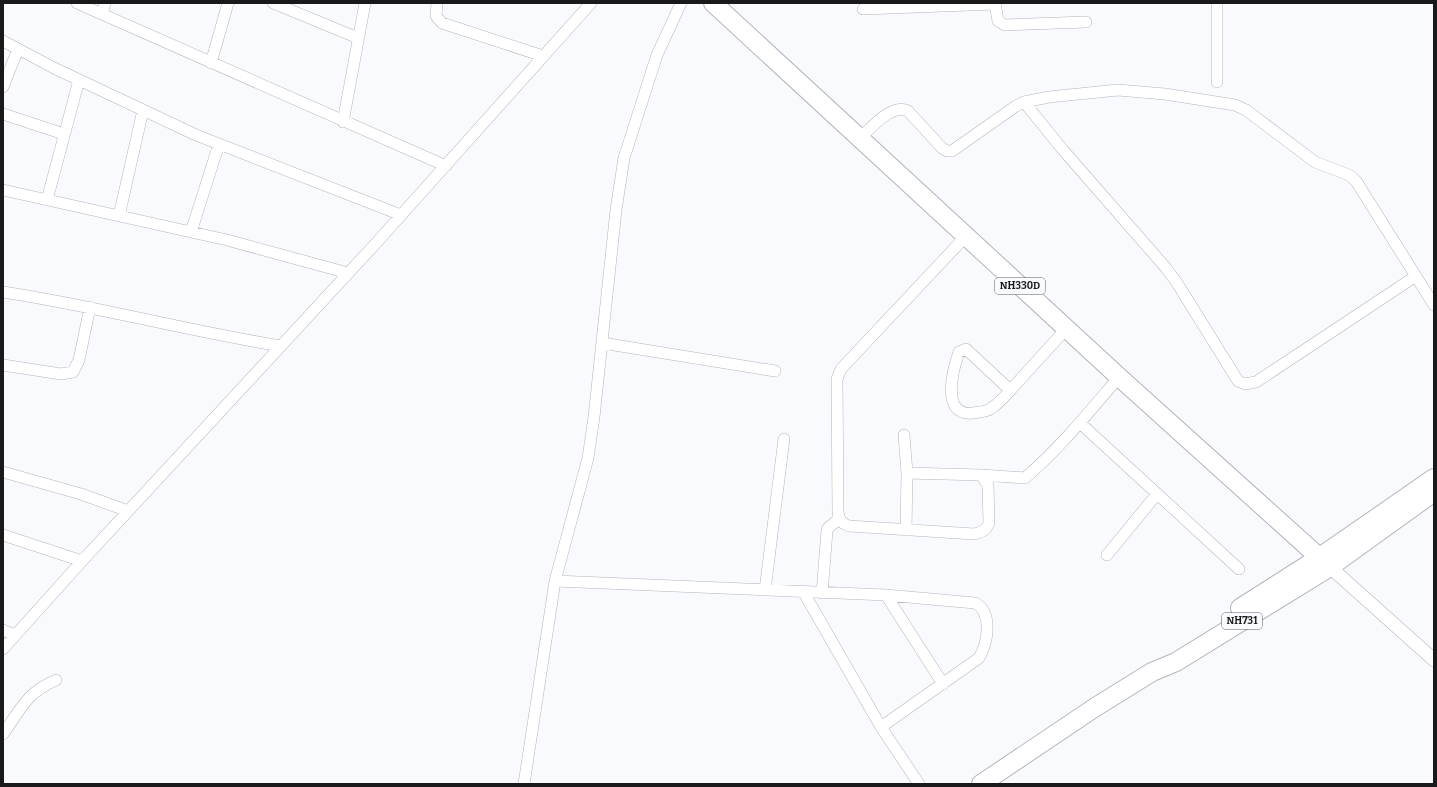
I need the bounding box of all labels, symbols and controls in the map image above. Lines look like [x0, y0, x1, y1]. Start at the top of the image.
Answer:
road number: NH330D [995, 278, 1045, 294]
road number: NH731 [1222, 613, 1262, 629]

